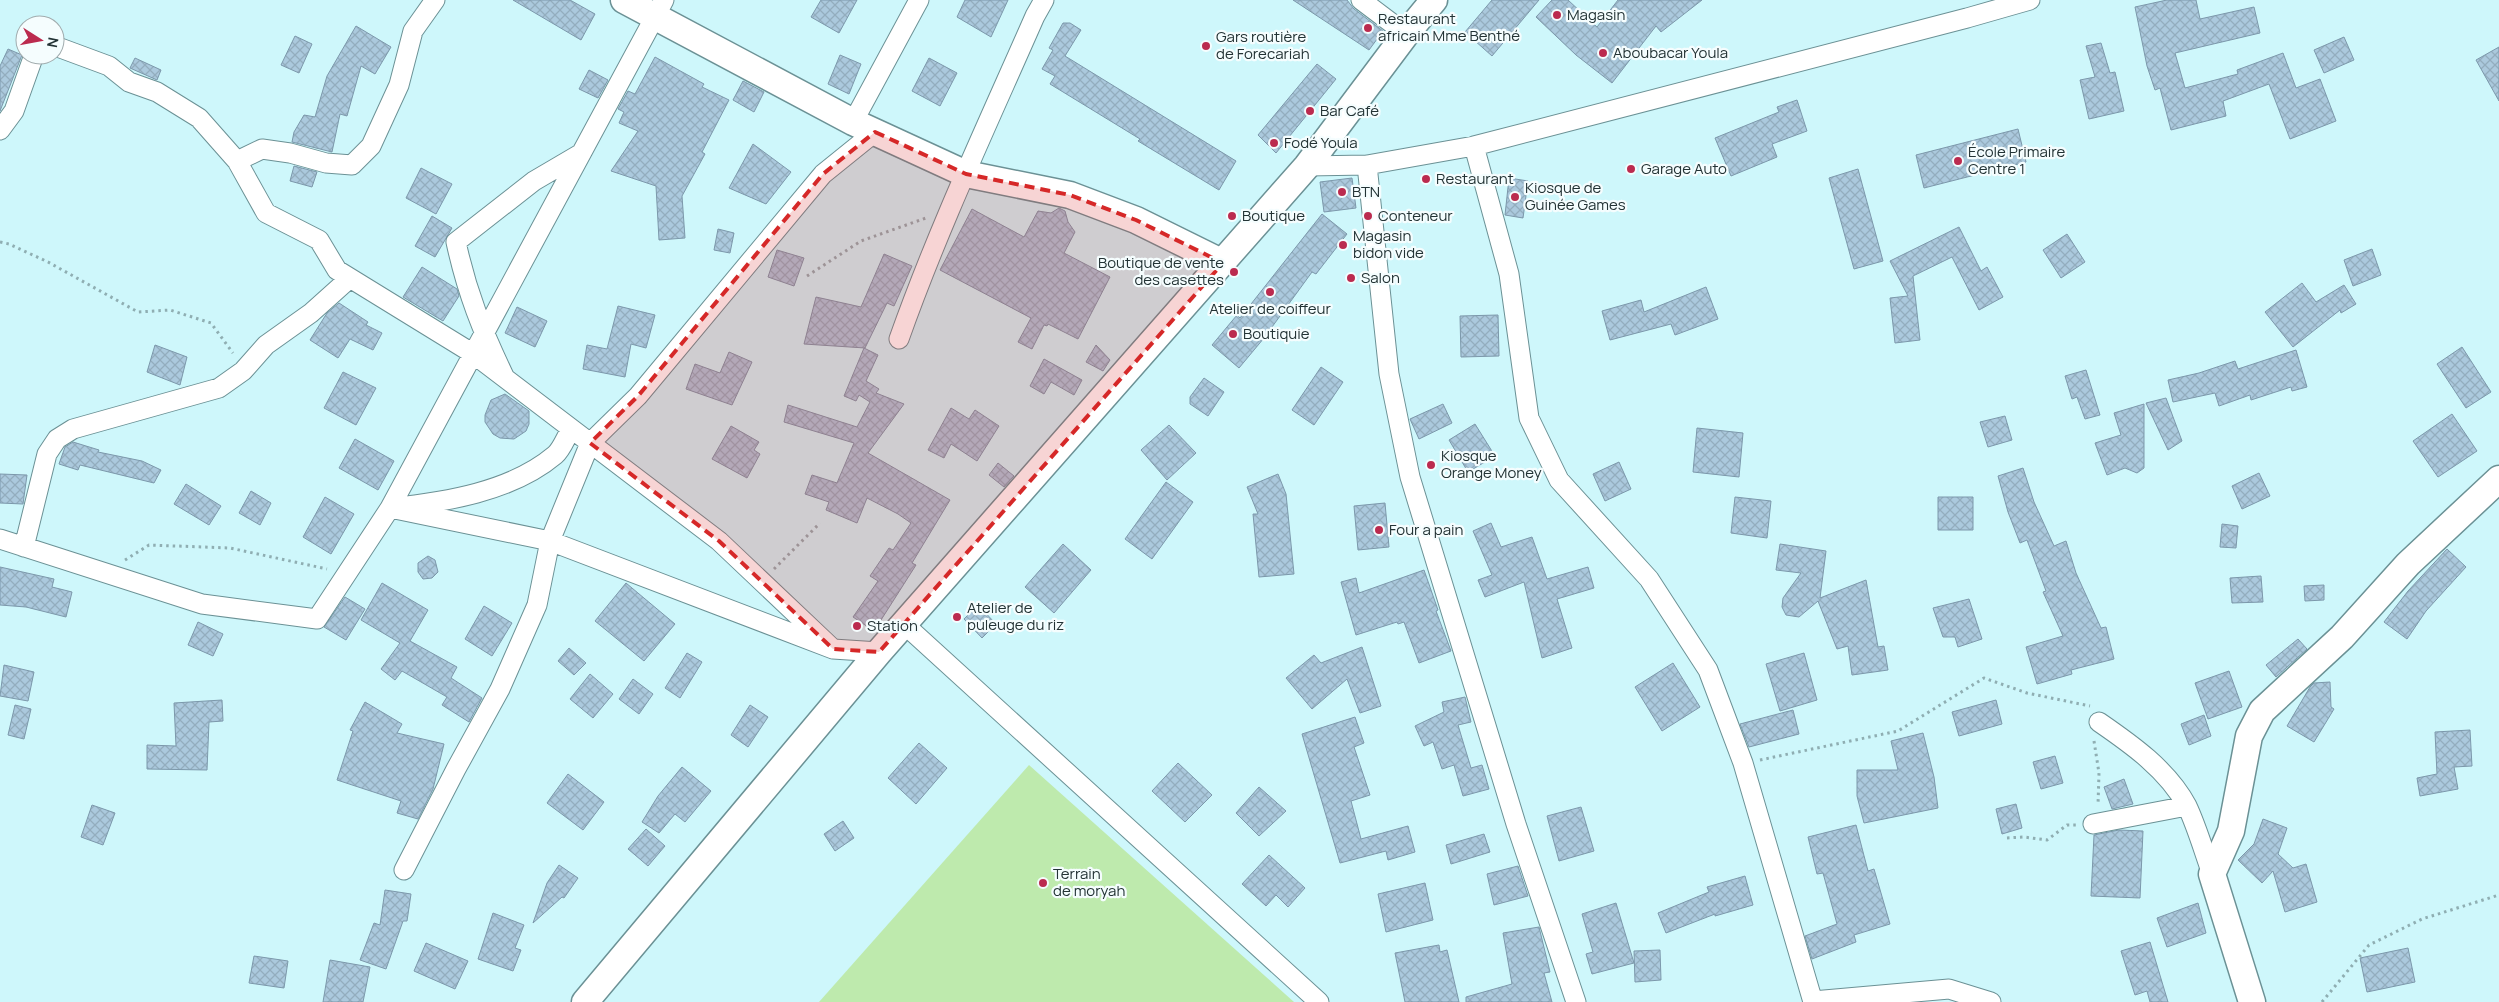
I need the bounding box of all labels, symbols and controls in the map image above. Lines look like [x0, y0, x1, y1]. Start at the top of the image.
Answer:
place label: Magasin [1567, 4, 1626, 25]
place label: Restaurant africain Mme Benthé [1378, 8, 1520, 46]
marker: Magasin [1551, 9, 1563, 21]
north arrow [15, 15, 65, 65]
marker: Restaurant africain Mme Benthé [1362, 22, 1374, 34]
place label: Gars routière de Forecariah [1216, 26, 1310, 64]
text: N [43, 36, 64, 49]
marker: Gars routière de Forecariah [1200, 40, 1212, 52]
place label: Aboubacar Youla [1613, 42, 1728, 63]
marker: Aboubacar Youla [1597, 47, 1609, 59]
place label: Bar Café [1320, 100, 1379, 121]
marker: Bar Café [1304, 105, 1316, 117]
place label: Fodé Youla [1284, 132, 1358, 153]
marker: Fodé Youla [1268, 137, 1280, 149]
place label: École Primaire Centre 1 [1968, 141, 2066, 179]
marker: École Primaire Centre 1 [1952, 155, 1964, 167]
place label: Garage Auto [1641, 158, 1727, 179]
marker: Garage Auto [1625, 163, 1637, 175]
place label: Restaurant [1436, 168, 1514, 189]
marker: Restaurant [1420, 173, 1432, 185]
place label: Kiosque de Guinée Games [1525, 177, 1626, 215]
place label: BTN [1352, 181, 1380, 202]
marker: BTN [1336, 186, 1348, 198]
marker: Kiosque de Guinée Games [1509, 191, 1521, 203]
place label: Boutique [1242, 205, 1305, 226]
place label: Conteneur [1378, 205, 1453, 226]
marker: Boutique [1226, 210, 1238, 222]
marker: Conteneur [1362, 210, 1374, 222]
place label: Magasin bidon vide [1353, 225, 1424, 263]
marker: Magasin bidon vide [1337, 239, 1349, 251]
place label: Boutique de vente des casettes [1098, 252, 1224, 290]
marker: Boutique de vente des casettes [1228, 266, 1240, 278]
place label: Salon [1361, 267, 1400, 288]
marker: Salon [1345, 272, 1357, 284]
marker: Atelier de coiffeur [1264, 286, 1276, 298]
place label: Atelier de coiffeur [1209, 298, 1331, 319]
place label: Boutiquie [1243, 323, 1310, 344]
marker: Boutiquie [1227, 328, 1239, 340]
place label: Kiosque Orange Money [1441, 445, 1542, 483]
marker: Kiosque Orange Money [1425, 459, 1437, 471]
place label: Four a pain [1389, 519, 1464, 540]
marker: Four a pain [1373, 524, 1385, 536]
place label: Atelier de puleuge du riz [967, 597, 1064, 635]
marker: Atelier de puleuge du riz [951, 611, 963, 623]
place label: Station [867, 615, 918, 636]
marker: Station [851, 620, 863, 632]
place label: Terrain de moryah [1053, 863, 1125, 901]
marker: Terrain de moryah [1037, 877, 1049, 889]

